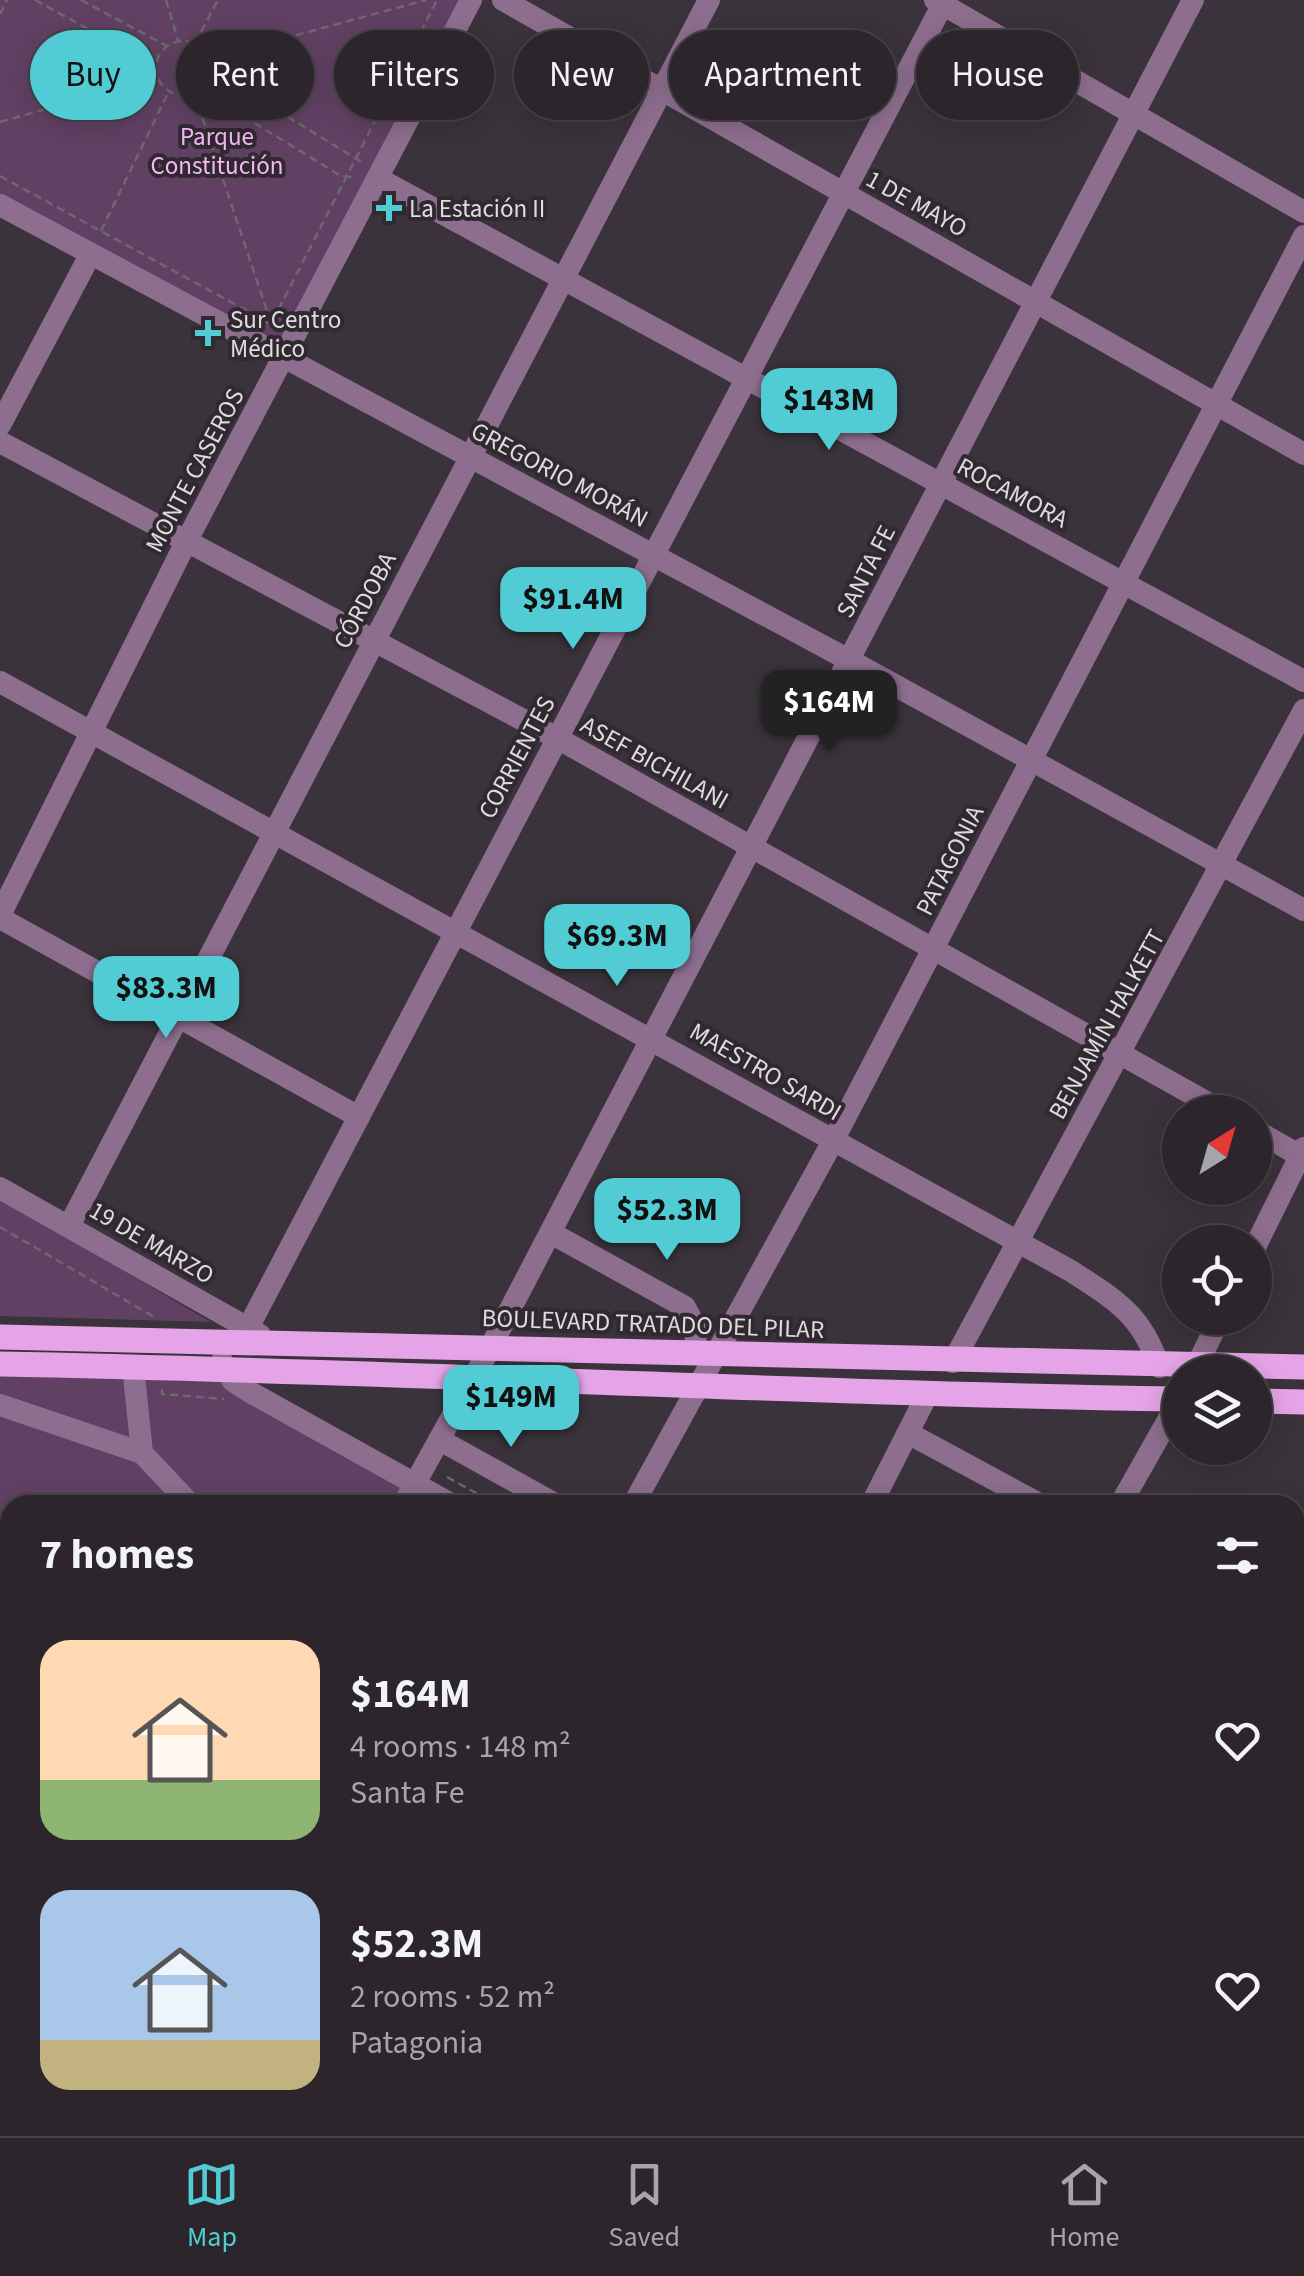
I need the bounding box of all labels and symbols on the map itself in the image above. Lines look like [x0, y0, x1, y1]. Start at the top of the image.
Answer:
park label: Parque Constitución [151, 119, 283, 184]
street label: 1 DE MAYO [859, 161, 974, 246]
place label: La Estación II [409, 191, 545, 227]
marker: La Estación II [378, 197, 400, 219]
place label: Sur Centro Médico [230, 302, 341, 367]
marker: Sur Centro Médico [195, 320, 221, 346]
pin: $143M [759, 368, 899, 453]
street label: MONTE CASEROS [136, 382, 253, 559]
street label: GREGORIO MORÁN [465, 413, 654, 537]
street label: ROCAMORA [951, 449, 1075, 537]
street label: SANTA FE [827, 519, 905, 624]
street label: CÓRDOBA [324, 545, 406, 655]
pin: $91.4M [492, 567, 654, 652]
pin: $164M [759, 670, 899, 755]
street label: CORRIENTES [469, 690, 564, 825]
street label: ASEF BICHILANI [574, 707, 735, 818]
street label: PATAGONIA [907, 799, 993, 922]
pin: $69.3M [536, 904, 698, 989]
street label: BENJAMÍN HALKETT [1040, 923, 1174, 1126]
pin: $83.3M [85, 956, 247, 1041]
street label: MAESTRO SARDI [683, 1014, 848, 1130]
north arrow [1162, 1095, 1272, 1205]
pin: $52.3M [586, 1178, 748, 1263]
street label: 19 DE MARZO [82, 1193, 221, 1293]
street label: BOULEVARD TRATADO DEL PILAR [481, 1300, 825, 1348]
pin: $149M [441, 1365, 581, 1450]

